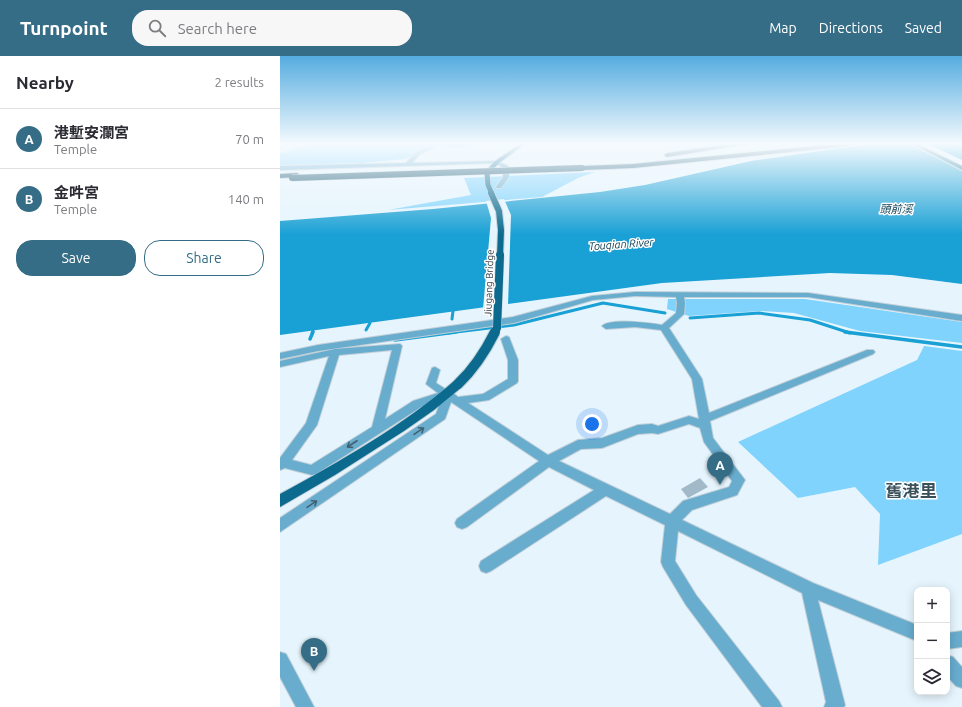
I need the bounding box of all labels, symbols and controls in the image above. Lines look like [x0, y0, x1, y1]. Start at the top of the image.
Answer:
search box [132, 10, 412, 46]
text: Turnpoint [20, 17, 108, 39]
icon: search [146, 17, 168, 39]
text: Search here [178, 20, 257, 37]
text: Map [769, 20, 797, 36]
text: Directions [819, 20, 883, 36]
text: Saved [905, 20, 942, 36]
text: Nearby [16, 73, 74, 92]
text: 2 results [214, 75, 264, 89]
text: 港塹安瀾宮 [54, 124, 129, 141]
text: A [24, 132, 34, 146]
text: 70 m [235, 132, 264, 146]
text: Temple [54, 142, 97, 156]
text: 金吽宮 [54, 184, 99, 201]
text: B [25, 192, 33, 206]
text: 140 m [228, 192, 264, 206]
text: Temple [54, 202, 97, 216]
water label: 頭前溪 [880, 203, 914, 215]
water label: Touqian River [588, 236, 655, 252]
button: Save [16, 240, 136, 276]
button: Share [144, 240, 264, 276]
street label: Jiugang Bridge [482, 249, 496, 317]
your location [582, 414, 602, 434]
one-way arrow [414, 427, 425, 435]
one-way arrow [346, 441, 358, 449]
pin: A [707, 452, 733, 485]
district label: 舊港里 [886, 481, 937, 500]
one-way arrow [306, 500, 317, 508]
map controls [914, 587, 950, 695]
button: + [914, 587, 950, 623]
button: − [914, 623, 950, 659]
pin: B [301, 638, 327, 671]
button: layers [914, 659, 950, 695]

